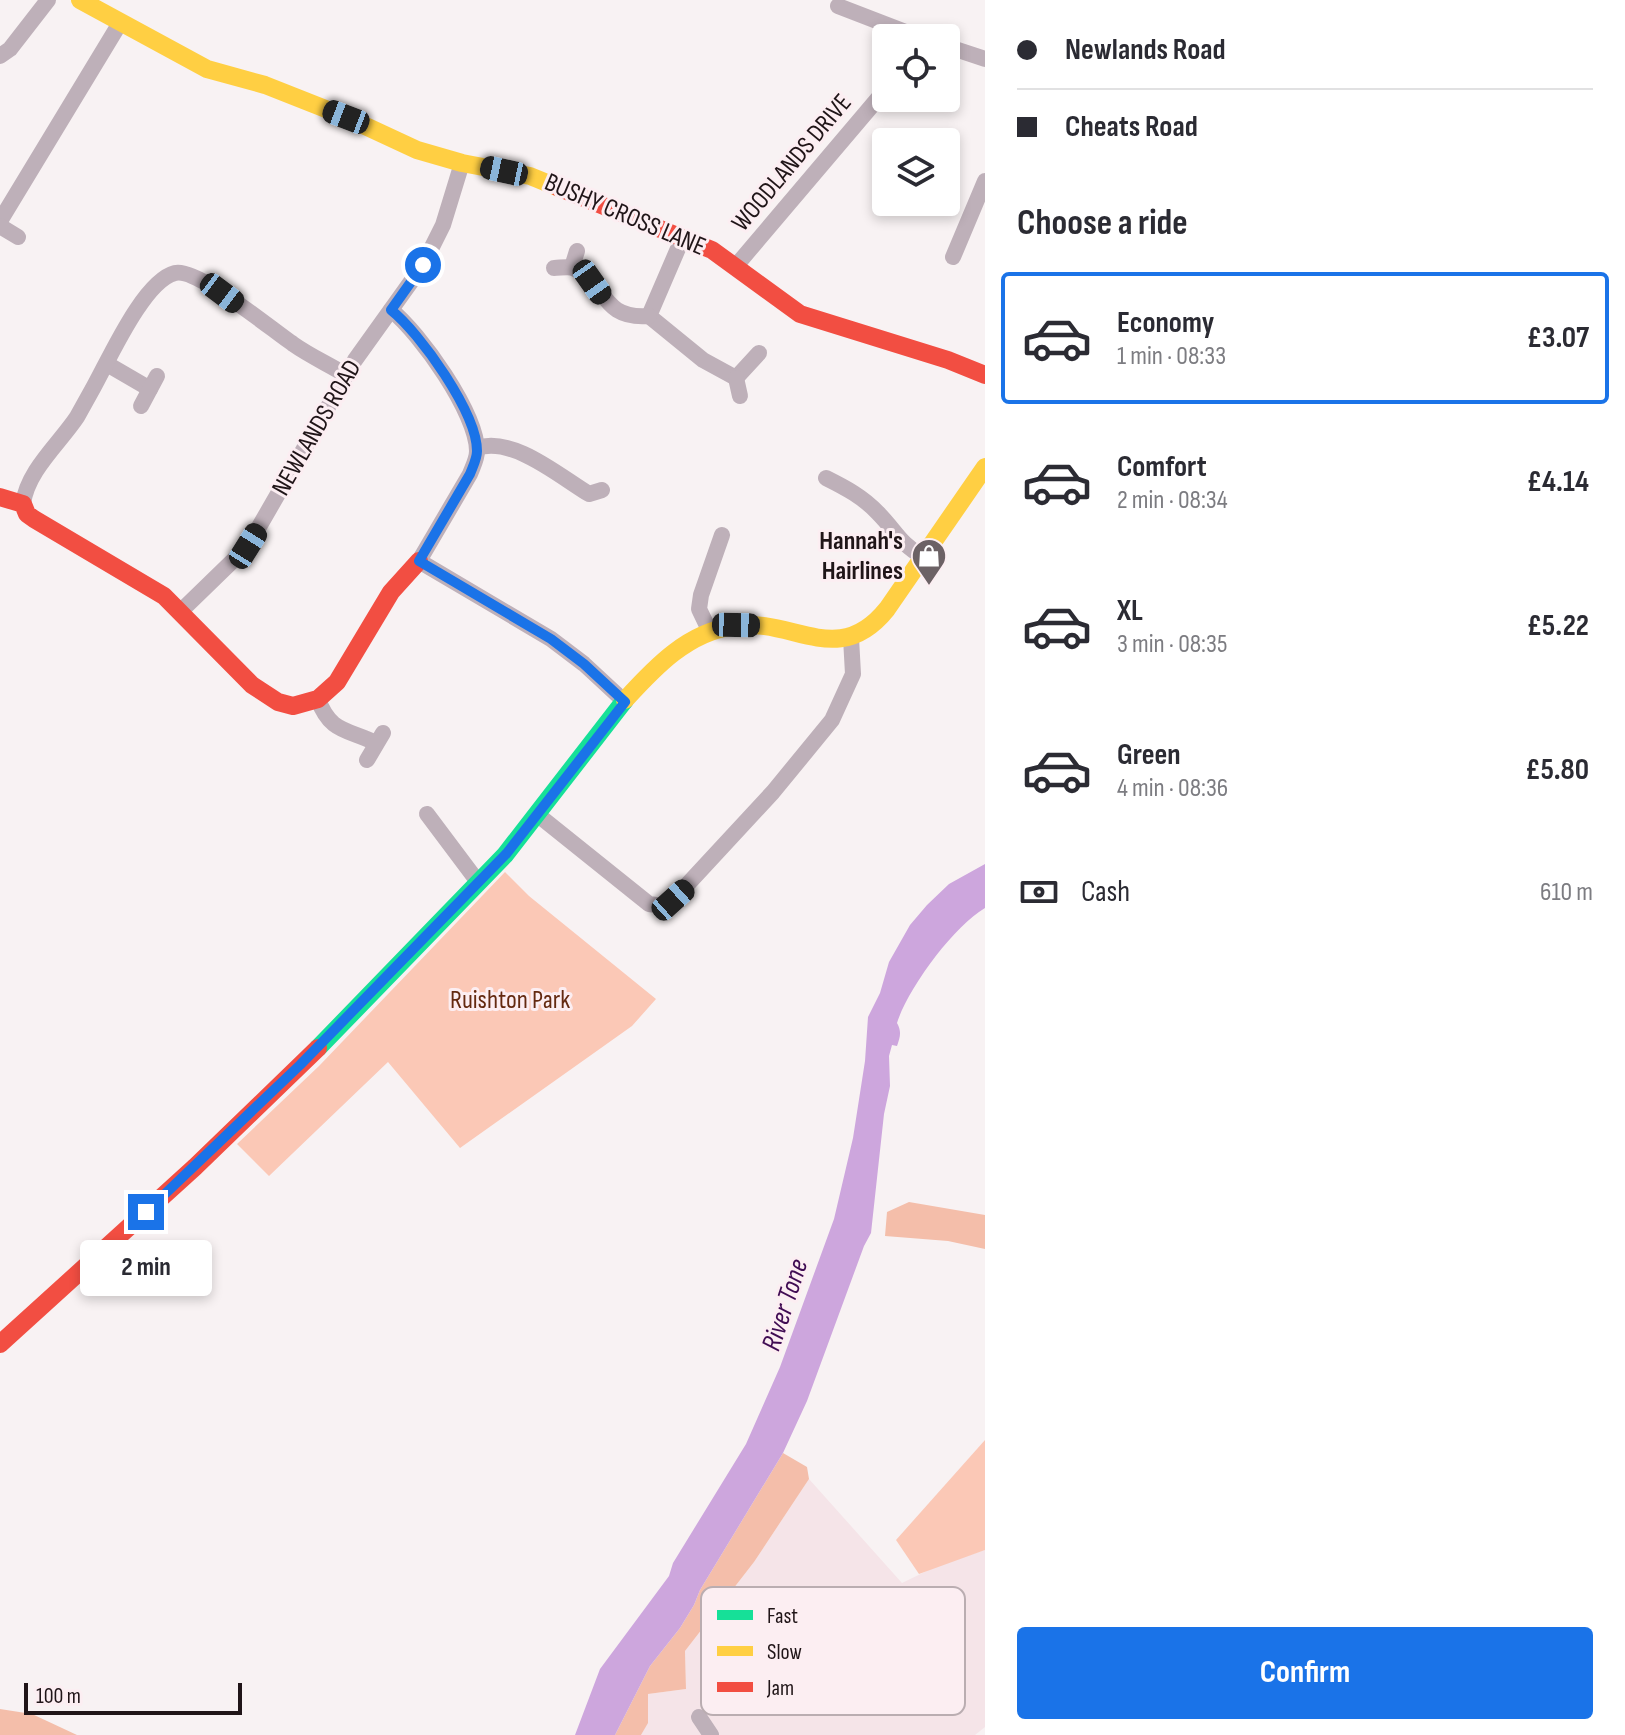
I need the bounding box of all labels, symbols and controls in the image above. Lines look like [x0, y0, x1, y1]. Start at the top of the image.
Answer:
map controls [872, 24, 960, 216]
button: locate [872, 24, 960, 112]
text: Newlands Road [1065, 32, 1226, 68]
street label: WOODLANDS DRIVE [726, 88, 858, 238]
car [319, 97, 373, 137]
text: Cheats Road [1065, 109, 1198, 145]
button: layers [872, 128, 960, 216]
car [478, 154, 530, 188]
street label: BUSHY CROSS LANE [540, 167, 710, 263]
text: Choose a ride [1017, 202, 1188, 245]
route start [405, 247, 441, 283]
car [568, 255, 616, 309]
car [196, 269, 248, 317]
icon: car [1021, 302, 1093, 374]
text: Economy [1117, 305, 1214, 341]
text: £3.07 [1527, 320, 1589, 356]
text: 1 min · 08:33 [1117, 341, 1226, 372]
street label: NEWLANDS ROAD [266, 355, 368, 501]
icon: car [1021, 446, 1093, 518]
text: Comfort [1117, 449, 1207, 485]
text: £4.14 [1527, 464, 1589, 500]
text: 2 min · 08:34 [1117, 485, 1228, 516]
car [225, 519, 271, 573]
place label: Hannah's Hairlines [819, 526, 903, 587]
shop icon: Hannah's Hairlines [910, 537, 948, 587]
icon: car [1021, 590, 1093, 662]
text: XL [1117, 593, 1143, 629]
text: £5.22 [1527, 608, 1589, 644]
car [712, 613, 760, 637]
text: 3 min · 08:35 [1117, 629, 1227, 660]
icon: car [1021, 734, 1093, 806]
text: Green [1117, 737, 1181, 773]
text: £5.80 [1525, 752, 1589, 788]
text: 4 min · 08:36 [1117, 773, 1228, 804]
icon: cash [1017, 870, 1061, 914]
text: Cash [1081, 874, 1130, 910]
car [647, 875, 699, 925]
text: 610 m [1540, 877, 1593, 908]
park label: Ruishton Park [450, 985, 570, 1016]
route end [128, 1194, 164, 1230]
callout: 2 min [80, 1240, 212, 1296]
text: 2 min [121, 1252, 171, 1283]
water label: River Tone [755, 1255, 815, 1355]
legend [701, 1587, 965, 1715]
text: Fast [767, 1603, 798, 1630]
button: Confirm [1017, 1627, 1593, 1719]
text: Slow [767, 1639, 802, 1666]
text: Jam [766, 1675, 794, 1702]
scale bar [24, 1679, 242, 1715]
text: 100 m [36, 1683, 81, 1710]

